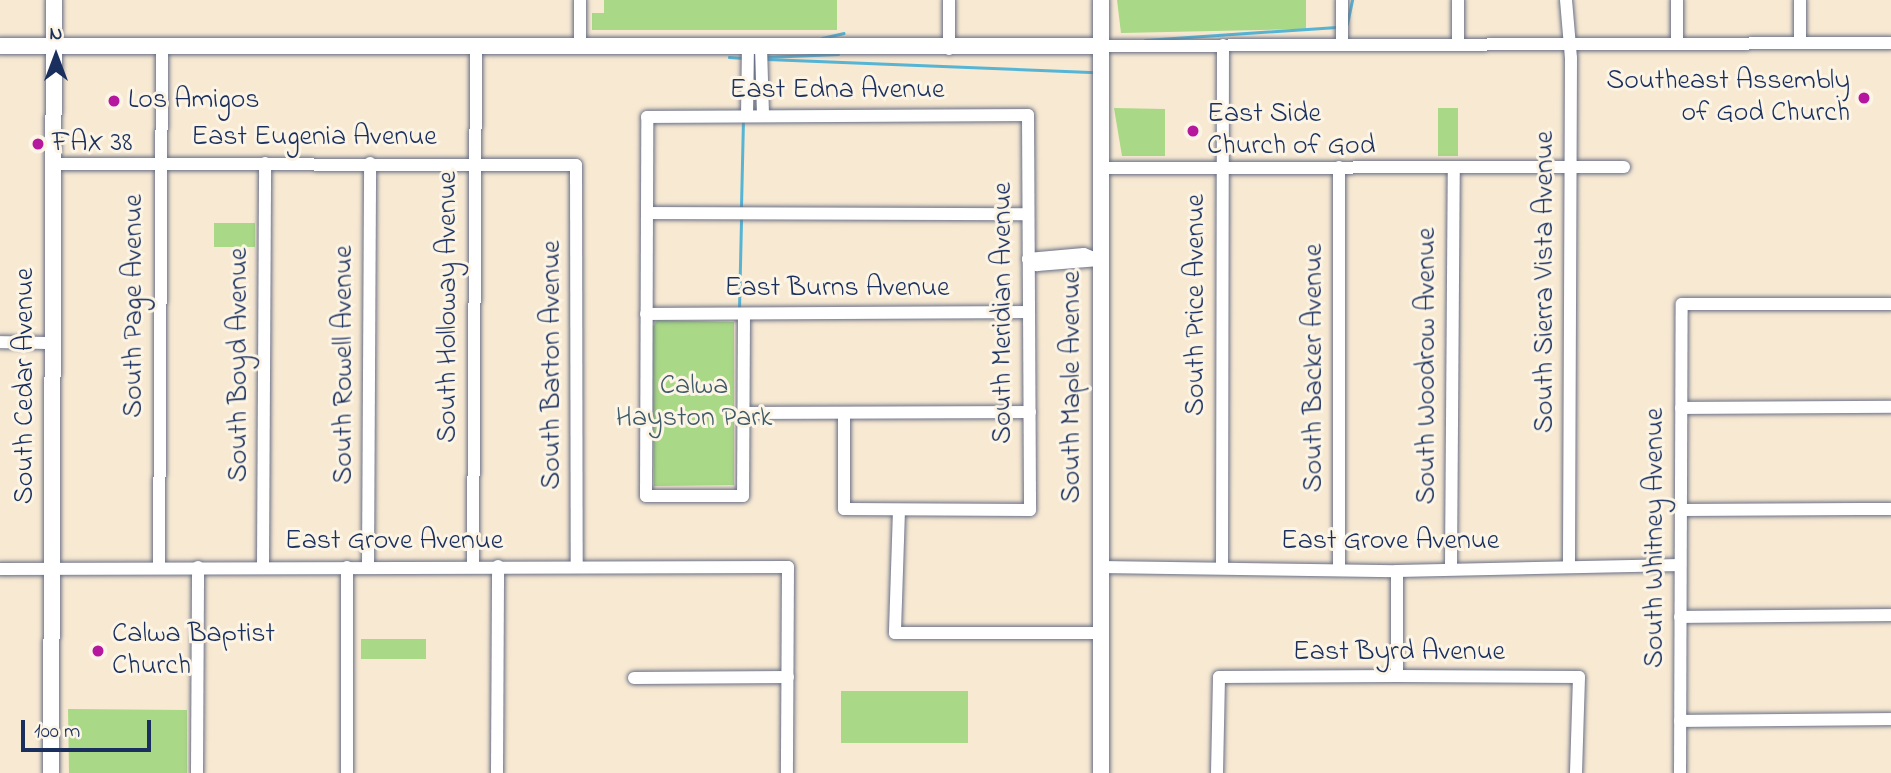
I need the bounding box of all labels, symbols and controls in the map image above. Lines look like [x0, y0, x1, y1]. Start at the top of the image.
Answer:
north arrow [21, 21, 91, 91]
text: N [50, 21, 62, 48]
place label: Southeast Assembly of God Church [1606, 65, 1850, 131]
street label: East Edna Avenue [729, 74, 945, 108]
place label: Los Amigos [128, 84, 260, 118]
marker: Southeast Assembly of God Church [1856, 90, 1872, 106]
marker: Los Amigos [106, 93, 122, 109]
place label: East Side Church of God [1207, 98, 1375, 164]
street label: East Eugenia Avenue [191, 121, 437, 155]
marker: East Side Church of God [1185, 123, 1201, 139]
place label: FAX 38 [52, 127, 133, 161]
street label: South Sierra Vista Avenue [1529, 131, 1563, 433]
marker: FAX 38 [30, 136, 46, 152]
street label: South Holloway Avenue [432, 171, 466, 443]
street label: South Meridian Avenue [987, 182, 1021, 444]
street label: South Page Avenue [118, 194, 152, 418]
street label: South Price Avenue [1180, 194, 1214, 416]
street label: South Woodrow Avenue [1411, 227, 1445, 505]
street label: South Barton Avenue [536, 240, 570, 490]
street label: South Backer Avenue [1298, 244, 1332, 492]
street label: South Rowell Avenue [328, 245, 362, 485]
street label: South Boyd Avenue [223, 248, 257, 482]
street label: South Cedar Avenue [9, 268, 43, 504]
street label: South Maple Avenue [1056, 271, 1090, 503]
street label: East Burns Avenue [725, 272, 949, 306]
park label: Calwa Hayston Park [616, 370, 772, 436]
street label: South Whitney Avenue [1639, 408, 1673, 668]
street label: East Grove Avenue [285, 525, 503, 559]
street label: East Grove Avenue [1281, 525, 1499, 559]
place label: Calwa Baptist Church [112, 618, 275, 684]
street label: East Byrd Avenue [1293, 636, 1505, 670]
marker: Calwa Baptist Church [90, 643, 106, 659]
scale bar [24, 706, 154, 750]
text: 100 m [34, 717, 80, 747]

